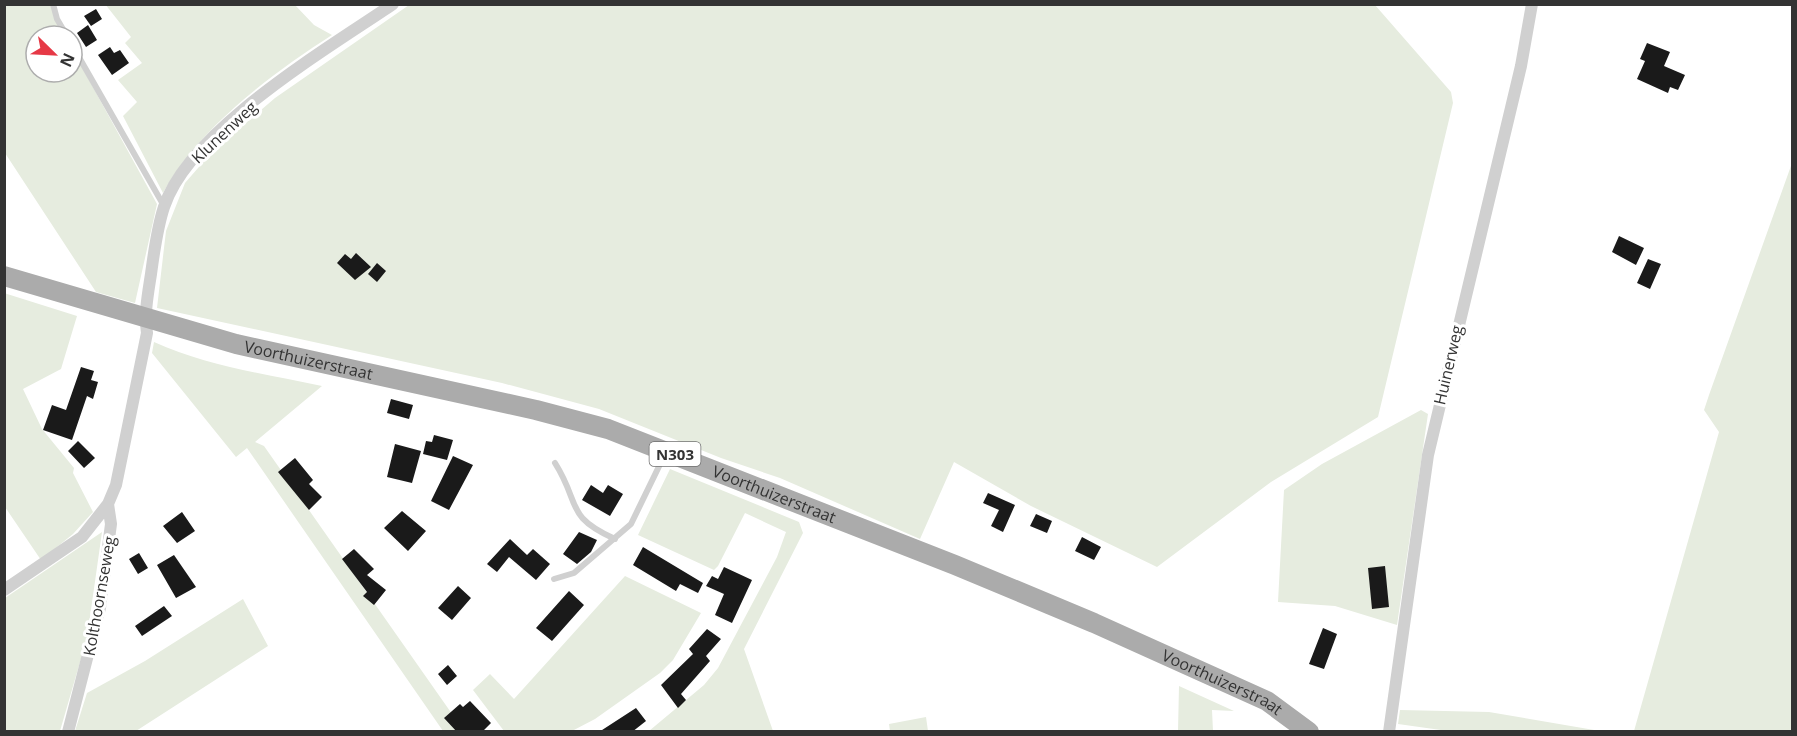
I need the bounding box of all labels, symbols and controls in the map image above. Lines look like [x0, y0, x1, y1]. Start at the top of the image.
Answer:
north arrow [24, 24, 84, 84]
text: N [55, 50, 80, 71]
street label: Klunenweg [186, 96, 262, 168]
street label: Huinerweg [1428, 323, 1468, 407]
street label: Voorthuizerstraat [242, 335, 375, 385]
road number: N303 [650, 442, 700, 466]
street label: Voorthuizerstraat [709, 460, 840, 528]
street label: Kolthoornseweg [78, 534, 120, 658]
street label: Voorthuizerstraat [1159, 644, 1288, 720]

